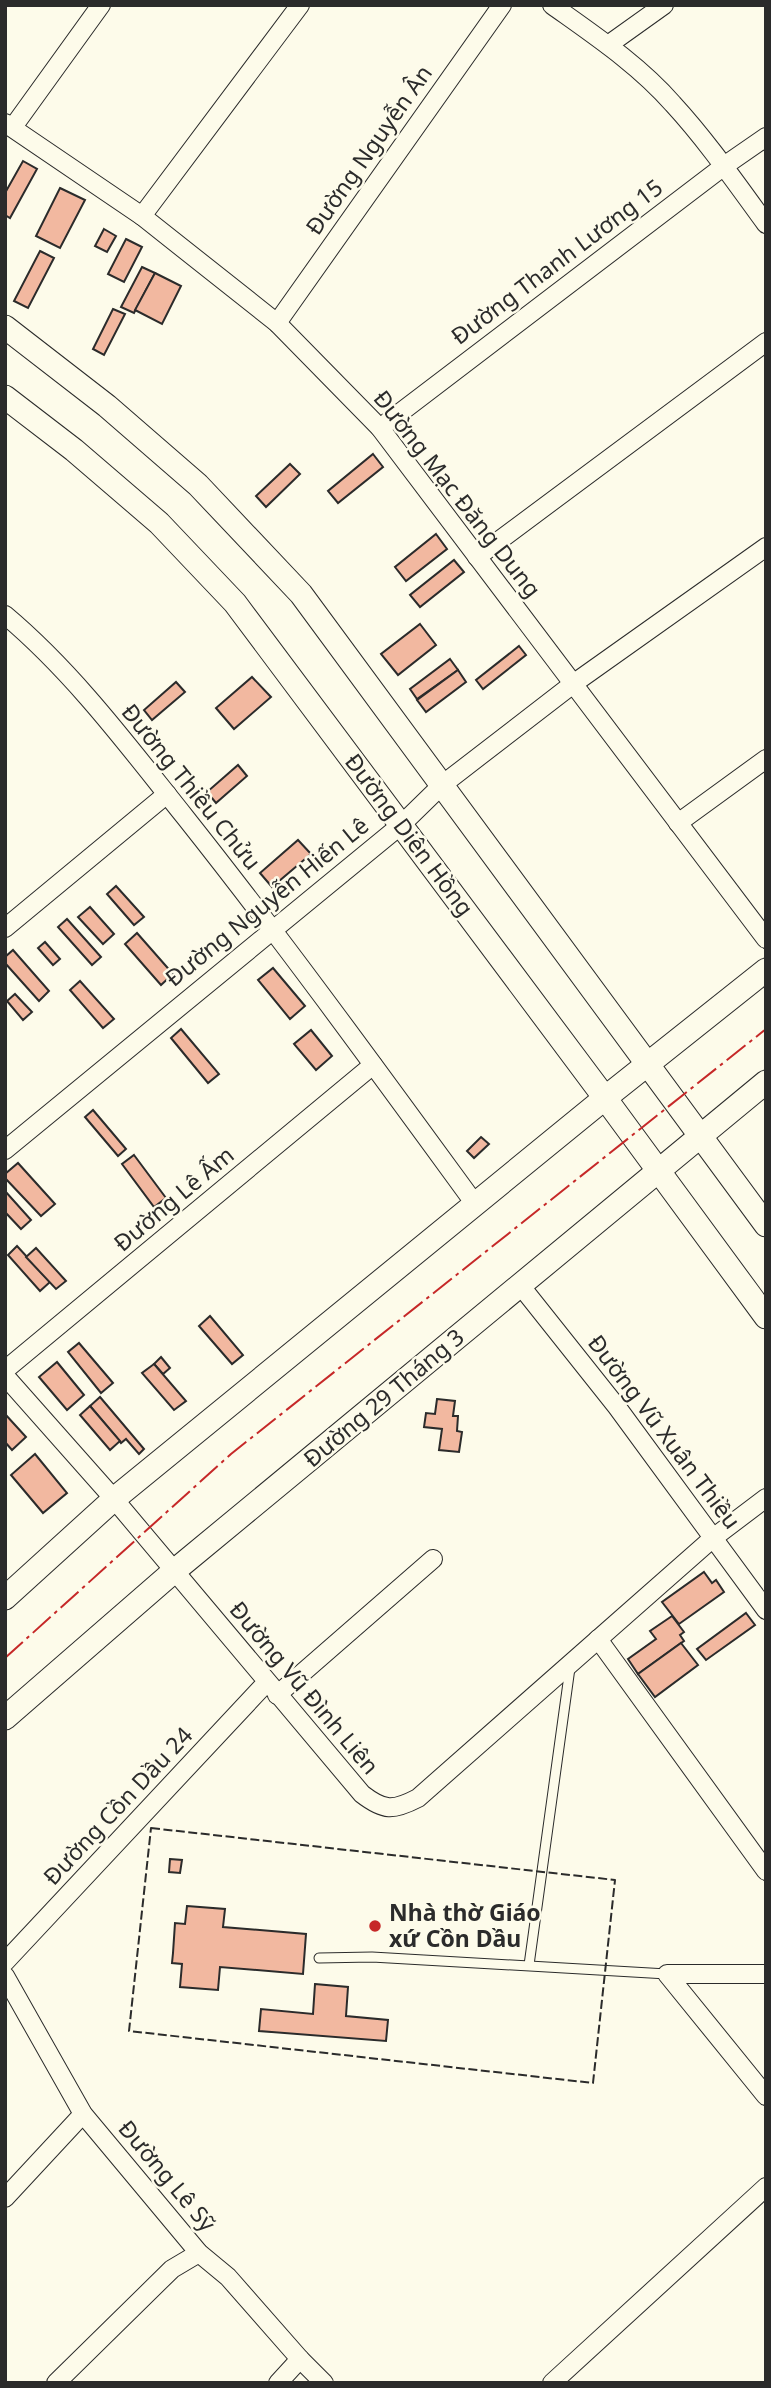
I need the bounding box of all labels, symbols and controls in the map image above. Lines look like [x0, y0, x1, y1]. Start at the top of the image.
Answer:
street label: Đường Nguyễn Ân [298, 58, 439, 241]
street label: Đường Thanh Lương 15 [444, 171, 669, 351]
street label: Đường Mạc Đăng Dung [367, 383, 549, 604]
street label: Đường Thiều Chửu [115, 696, 269, 876]
street label: Đường Diên Hồng [338, 746, 482, 922]
street label: Đường Nguyễn Hiến Lê [158, 809, 375, 993]
street label: Đường Lê Ấm [106, 1138, 240, 1258]
street label: Đường 29 Tháng 3 [296, 1321, 470, 1474]
street label: Đường Vũ Xuân Thiều [581, 1328, 748, 1535]
street label: Đường Vũ Đình Liên [223, 1594, 387, 1781]
street label: Đường Cồn Dầu 24 [35, 1719, 199, 1891]
place label: Nhà thờ Giáo xứ Cồn Dầu [389, 1896, 541, 1954]
marker: Nhà thờ Giáo xứ Cồn Dầu [367, 1918, 383, 1934]
street label: Đường Lê Sỹ [112, 2113, 224, 2238]

